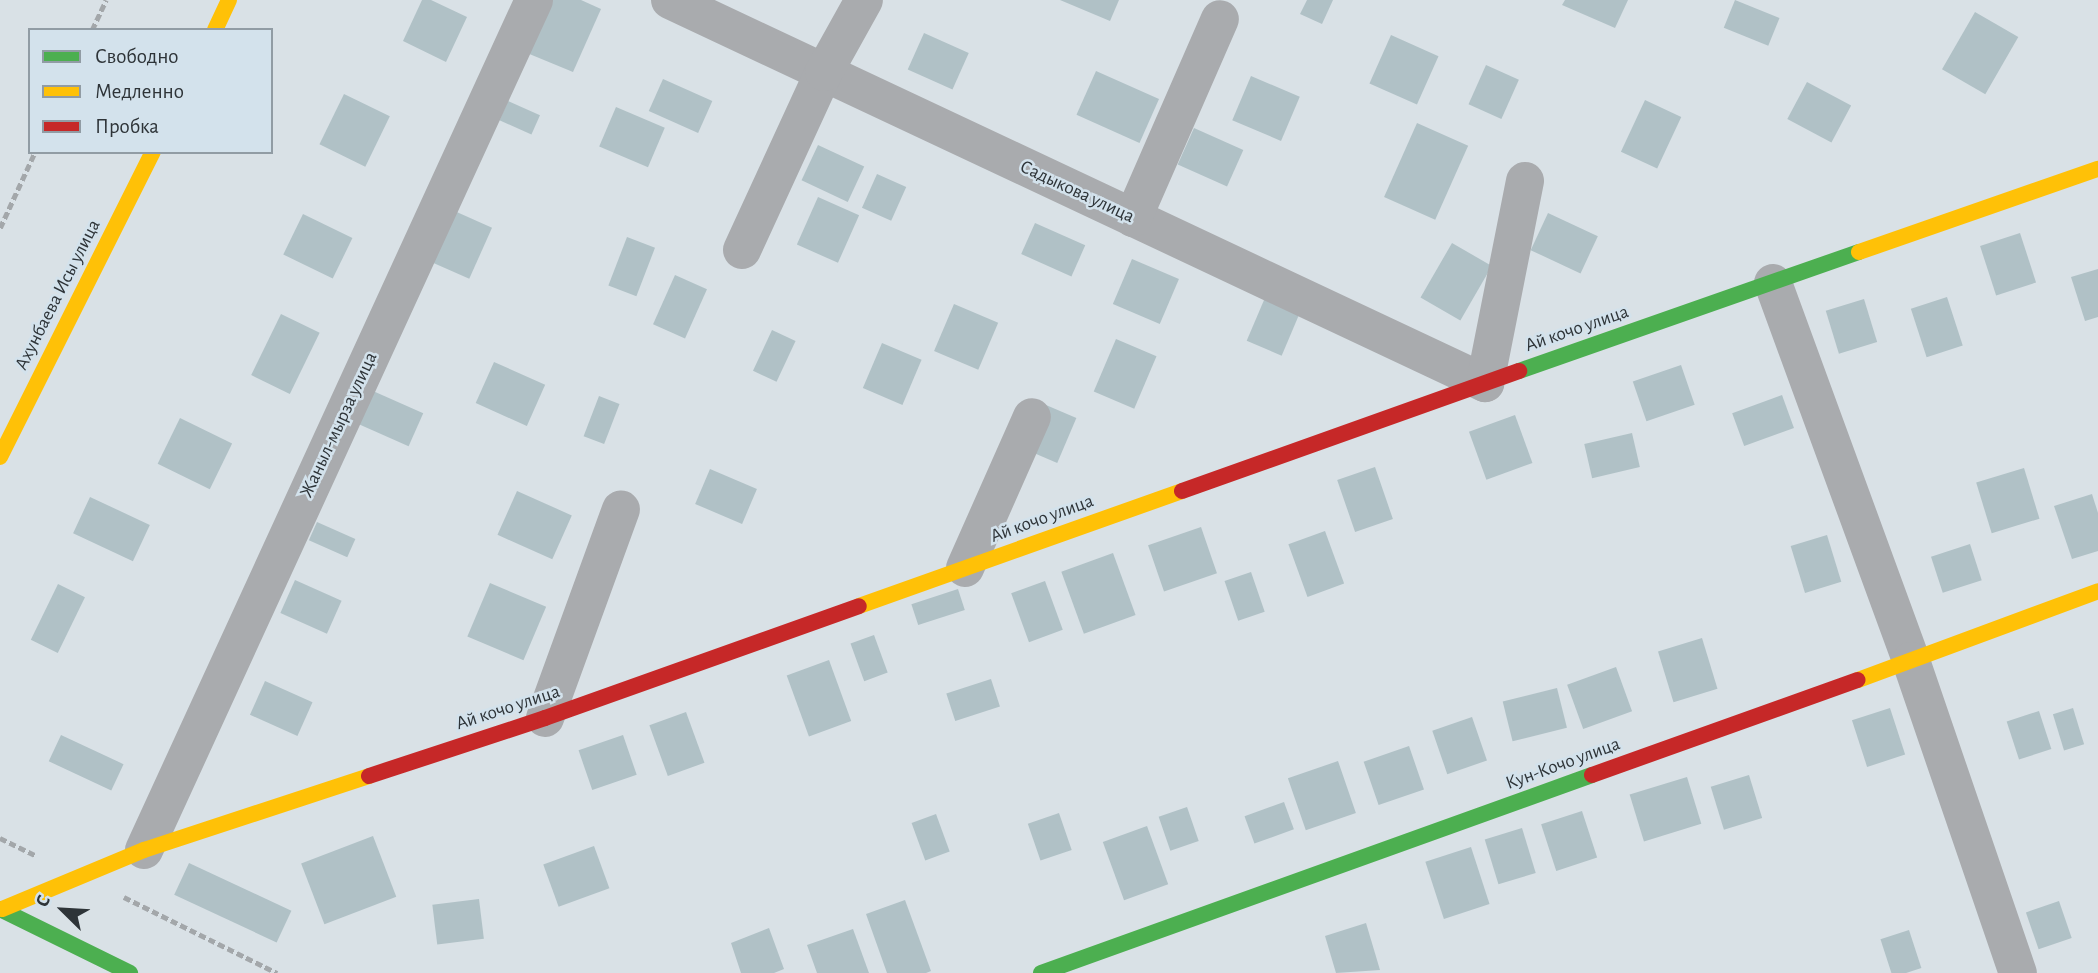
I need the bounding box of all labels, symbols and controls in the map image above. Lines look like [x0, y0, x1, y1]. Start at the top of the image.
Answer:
legend [28, 28, 273, 154]
text: Свободно [95, 46, 179, 67]
text: Медленно [95, 81, 184, 102]
text: Пробка [95, 116, 159, 137]
street label: Садыкова улица [1016, 156, 1138, 228]
street label: Ахунбаева Исы улица [10, 216, 106, 374]
street label: Ай кочо улица [1522, 301, 1632, 357]
street label: Жаныл-мырза улица [295, 349, 383, 501]
street label: Ай кочо улица [987, 490, 1097, 548]
street label: Ай кочо улица [453, 680, 563, 736]
street label: Кун-Кочо улица [1503, 733, 1623, 795]
north arrow [28, 875, 98, 945]
text: С [33, 893, 54, 910]

